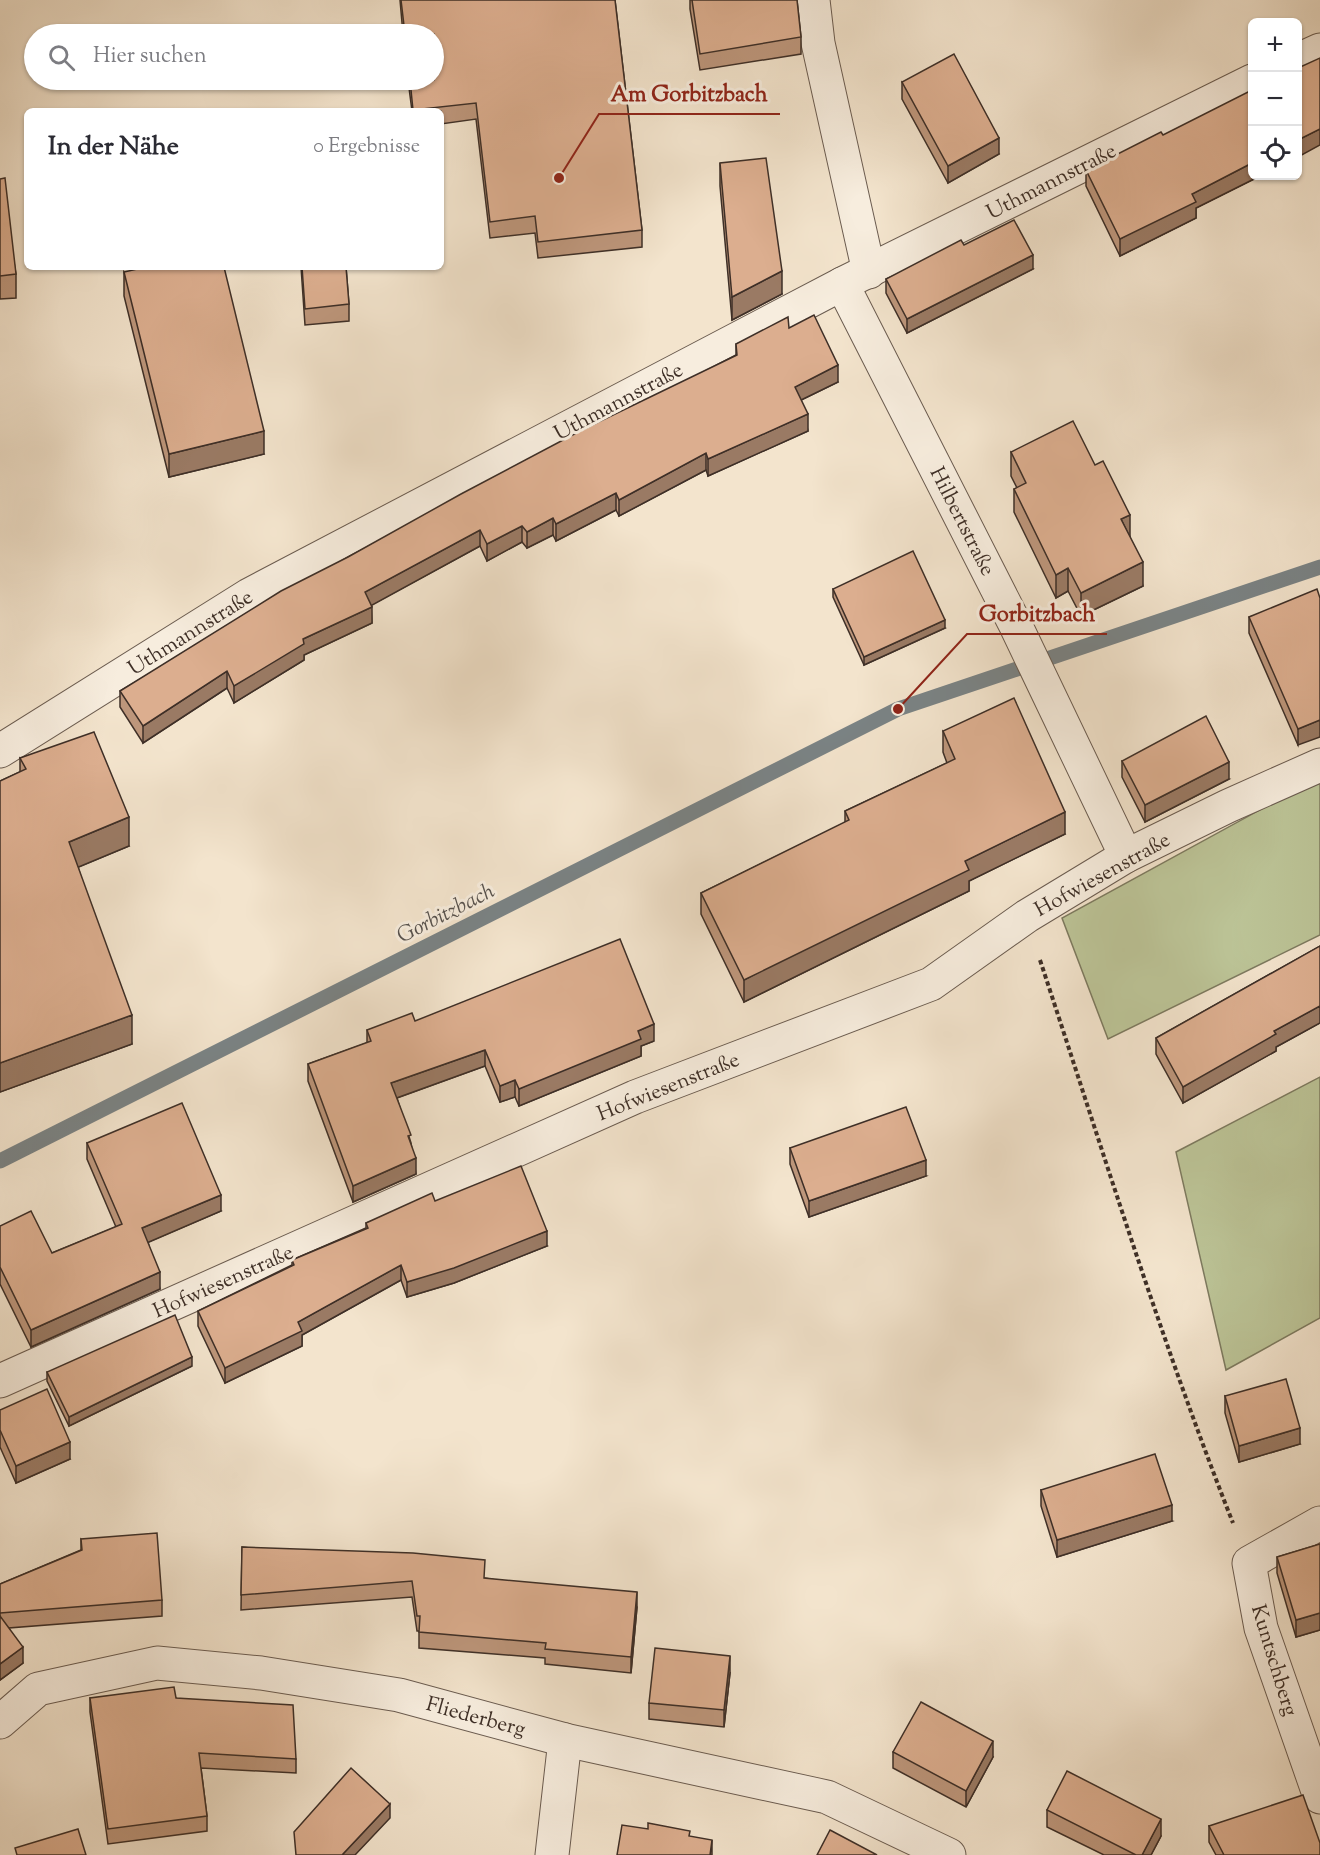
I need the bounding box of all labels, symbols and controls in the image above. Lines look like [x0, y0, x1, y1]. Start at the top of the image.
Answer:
map controls [1248, 18, 1302, 180]
button: + [1248, 18, 1302, 72]
search box [24, 24, 444, 90]
icon: search [45, 41, 78, 74]
text: Hier suchen [93, 41, 207, 73]
button: − [1248, 72, 1302, 126]
callout: Am Gorbitzbach [599, 74, 780, 114]
text: Am Gorbitzbach [610, 80, 768, 112]
button: locate [1248, 126, 1302, 180]
text: In der Nähe [48, 129, 179, 166]
text: 0 Ergebnisse [313, 133, 420, 162]
street label: Uthmannstraße [982, 137, 1122, 228]
street label: Uthmannstraße [549, 356, 689, 449]
street label: Hilbertstraße [921, 462, 1002, 582]
street label: Uthmannstraße [123, 583, 259, 684]
callout: Gorbitzbach [967, 594, 1107, 634]
text: Gorbitzbach [979, 600, 1095, 632]
street label: Hofwiesenstraße [1030, 826, 1176, 925]
water label: Gorbitzbach [392, 876, 501, 953]
street label: Hofwiesenstraße [593, 1046, 744, 1130]
street label: Hofwiesenstraße [149, 1238, 299, 1327]
street label: Kuntschberg [1242, 1601, 1304, 1720]
street label: Fliederberg [423, 1690, 528, 1746]

